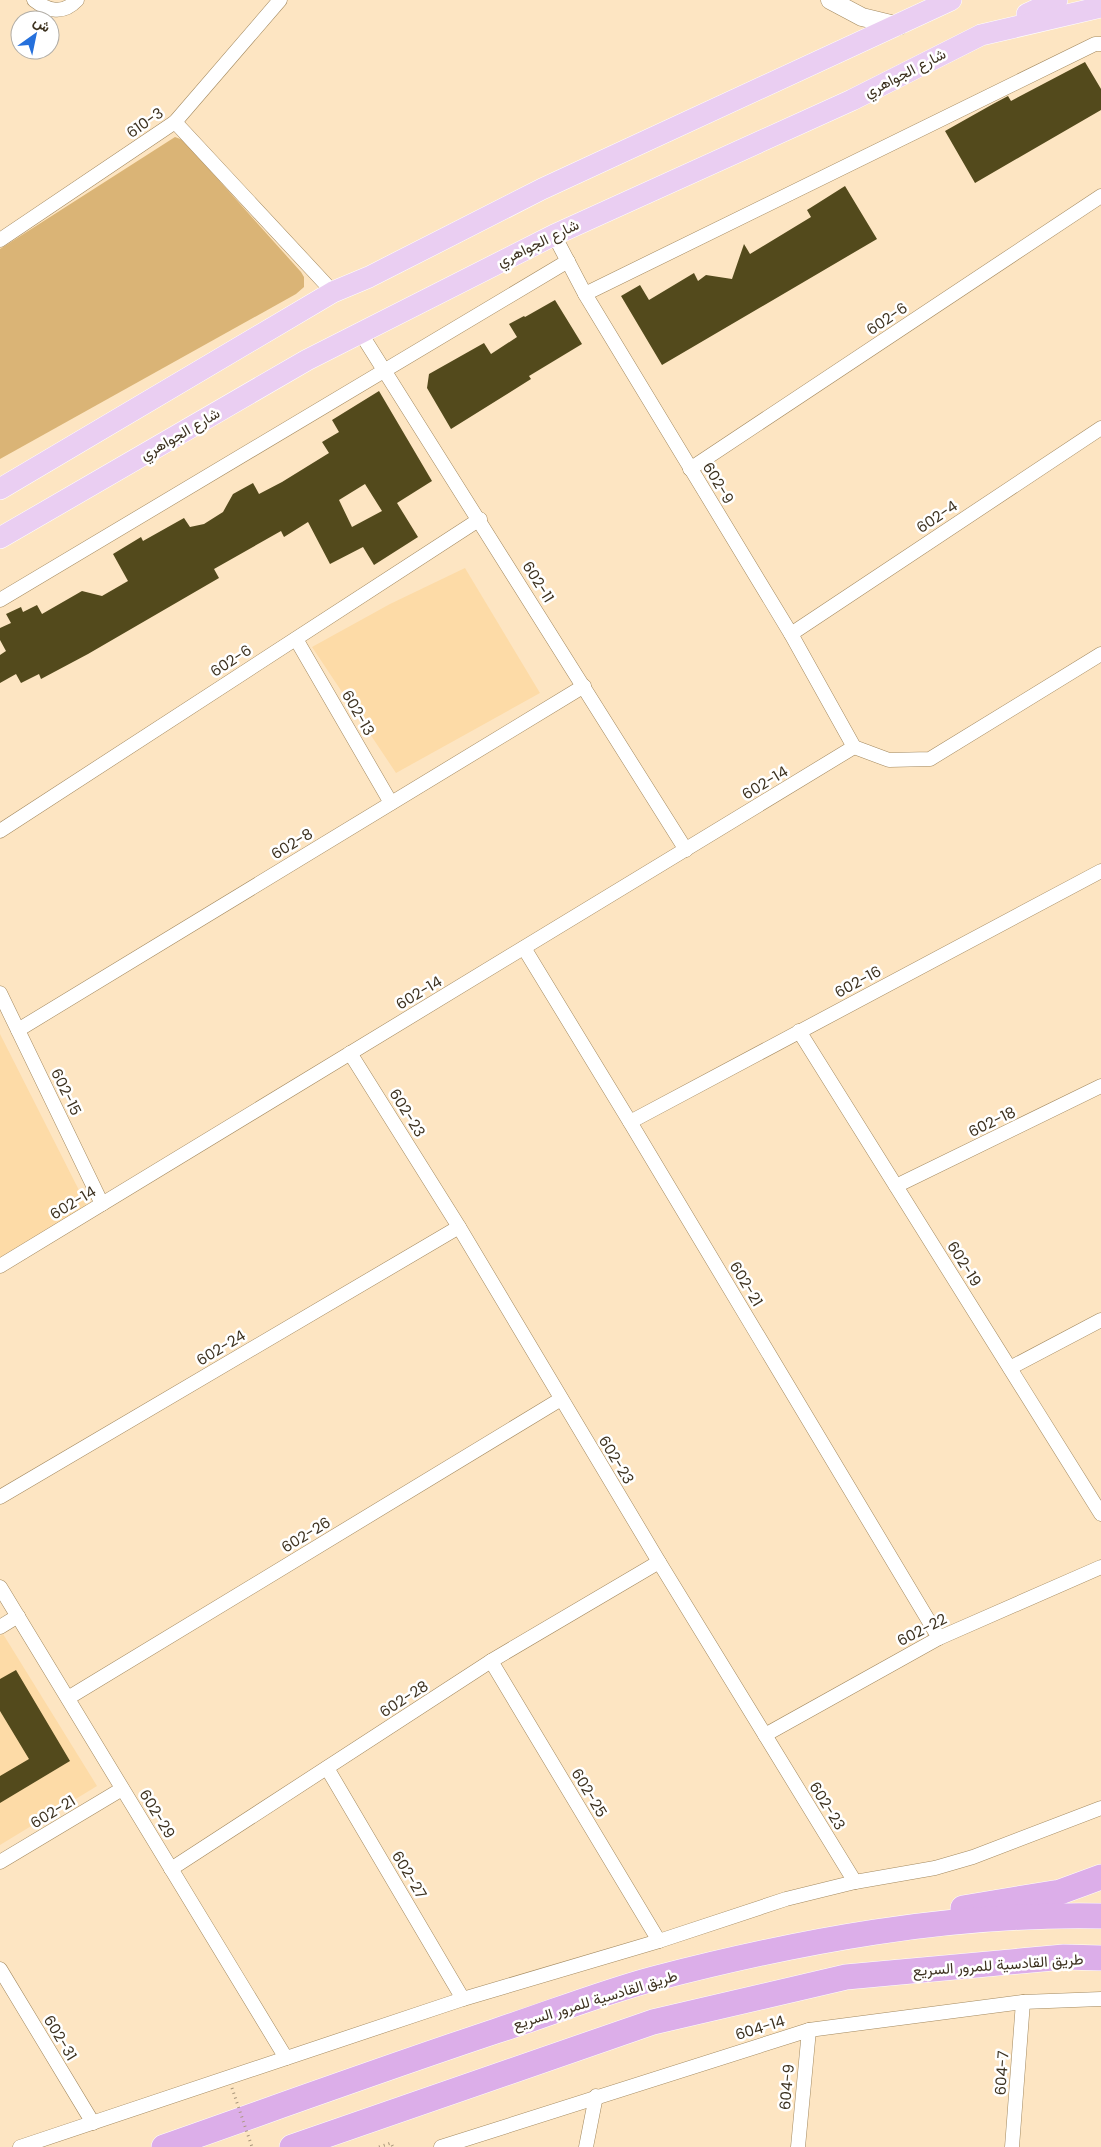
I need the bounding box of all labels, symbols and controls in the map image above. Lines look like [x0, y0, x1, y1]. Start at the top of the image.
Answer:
north arrow [10, 10, 60, 60]
text: ش [30, 11, 55, 37]
street label: شارع الجواهري [860, 43, 951, 105]
street label: 610-3 [122, 102, 167, 143]
street label: شارع الجواهري [493, 213, 584, 274]
street label: 602-6 [862, 297, 911, 340]
street label: شارع الجواهري [136, 402, 225, 468]
street label: 602-9 [698, 458, 739, 508]
street label: 602-4 [912, 495, 961, 538]
street label: 602-11 [517, 557, 559, 607]
street label: 602-6 [206, 639, 255, 682]
street label: 602-13 [337, 686, 380, 739]
street label: 602-14 [738, 761, 792, 804]
street label: 602-8 [267, 823, 317, 864]
street label: 602-16 [831, 961, 885, 1003]
street label: 602-14 [392, 971, 446, 1014]
street label: 602-15 [46, 1065, 87, 1119]
street label: 602-23 [384, 1085, 430, 1141]
street label: 602-18 [965, 1101, 1019, 1142]
street label: 602-14 [46, 1181, 100, 1224]
street label: 602-19 [942, 1237, 987, 1291]
street label: 602-21 [725, 1257, 768, 1310]
street label: 602-24 [192, 1325, 249, 1370]
street label: 602-23 [594, 1431, 639, 1488]
street label: 602-26 [277, 1512, 334, 1557]
street label: 602-22 [893, 1608, 950, 1651]
street label: 602-28 [375, 1675, 432, 1722]
street label: 602-25 [567, 1764, 612, 1821]
street label: 602-23 [804, 1778, 850, 1834]
street label: 602-29 [135, 1785, 180, 1842]
street label: 602-21 [26, 1790, 79, 1833]
street label: 602-27 [387, 1847, 432, 1903]
street label: طريق القادسية للمرور السريع [912, 1948, 1084, 1982]
street label: طريق القادسية للمرور السريع [510, 1964, 680, 2036]
street label: 604-14 [732, 2010, 787, 2045]
street label: 602-31 [39, 2011, 82, 2064]
street label: 604-7 [989, 2050, 1014, 2096]
street label: 604-9 [774, 2063, 799, 2111]

